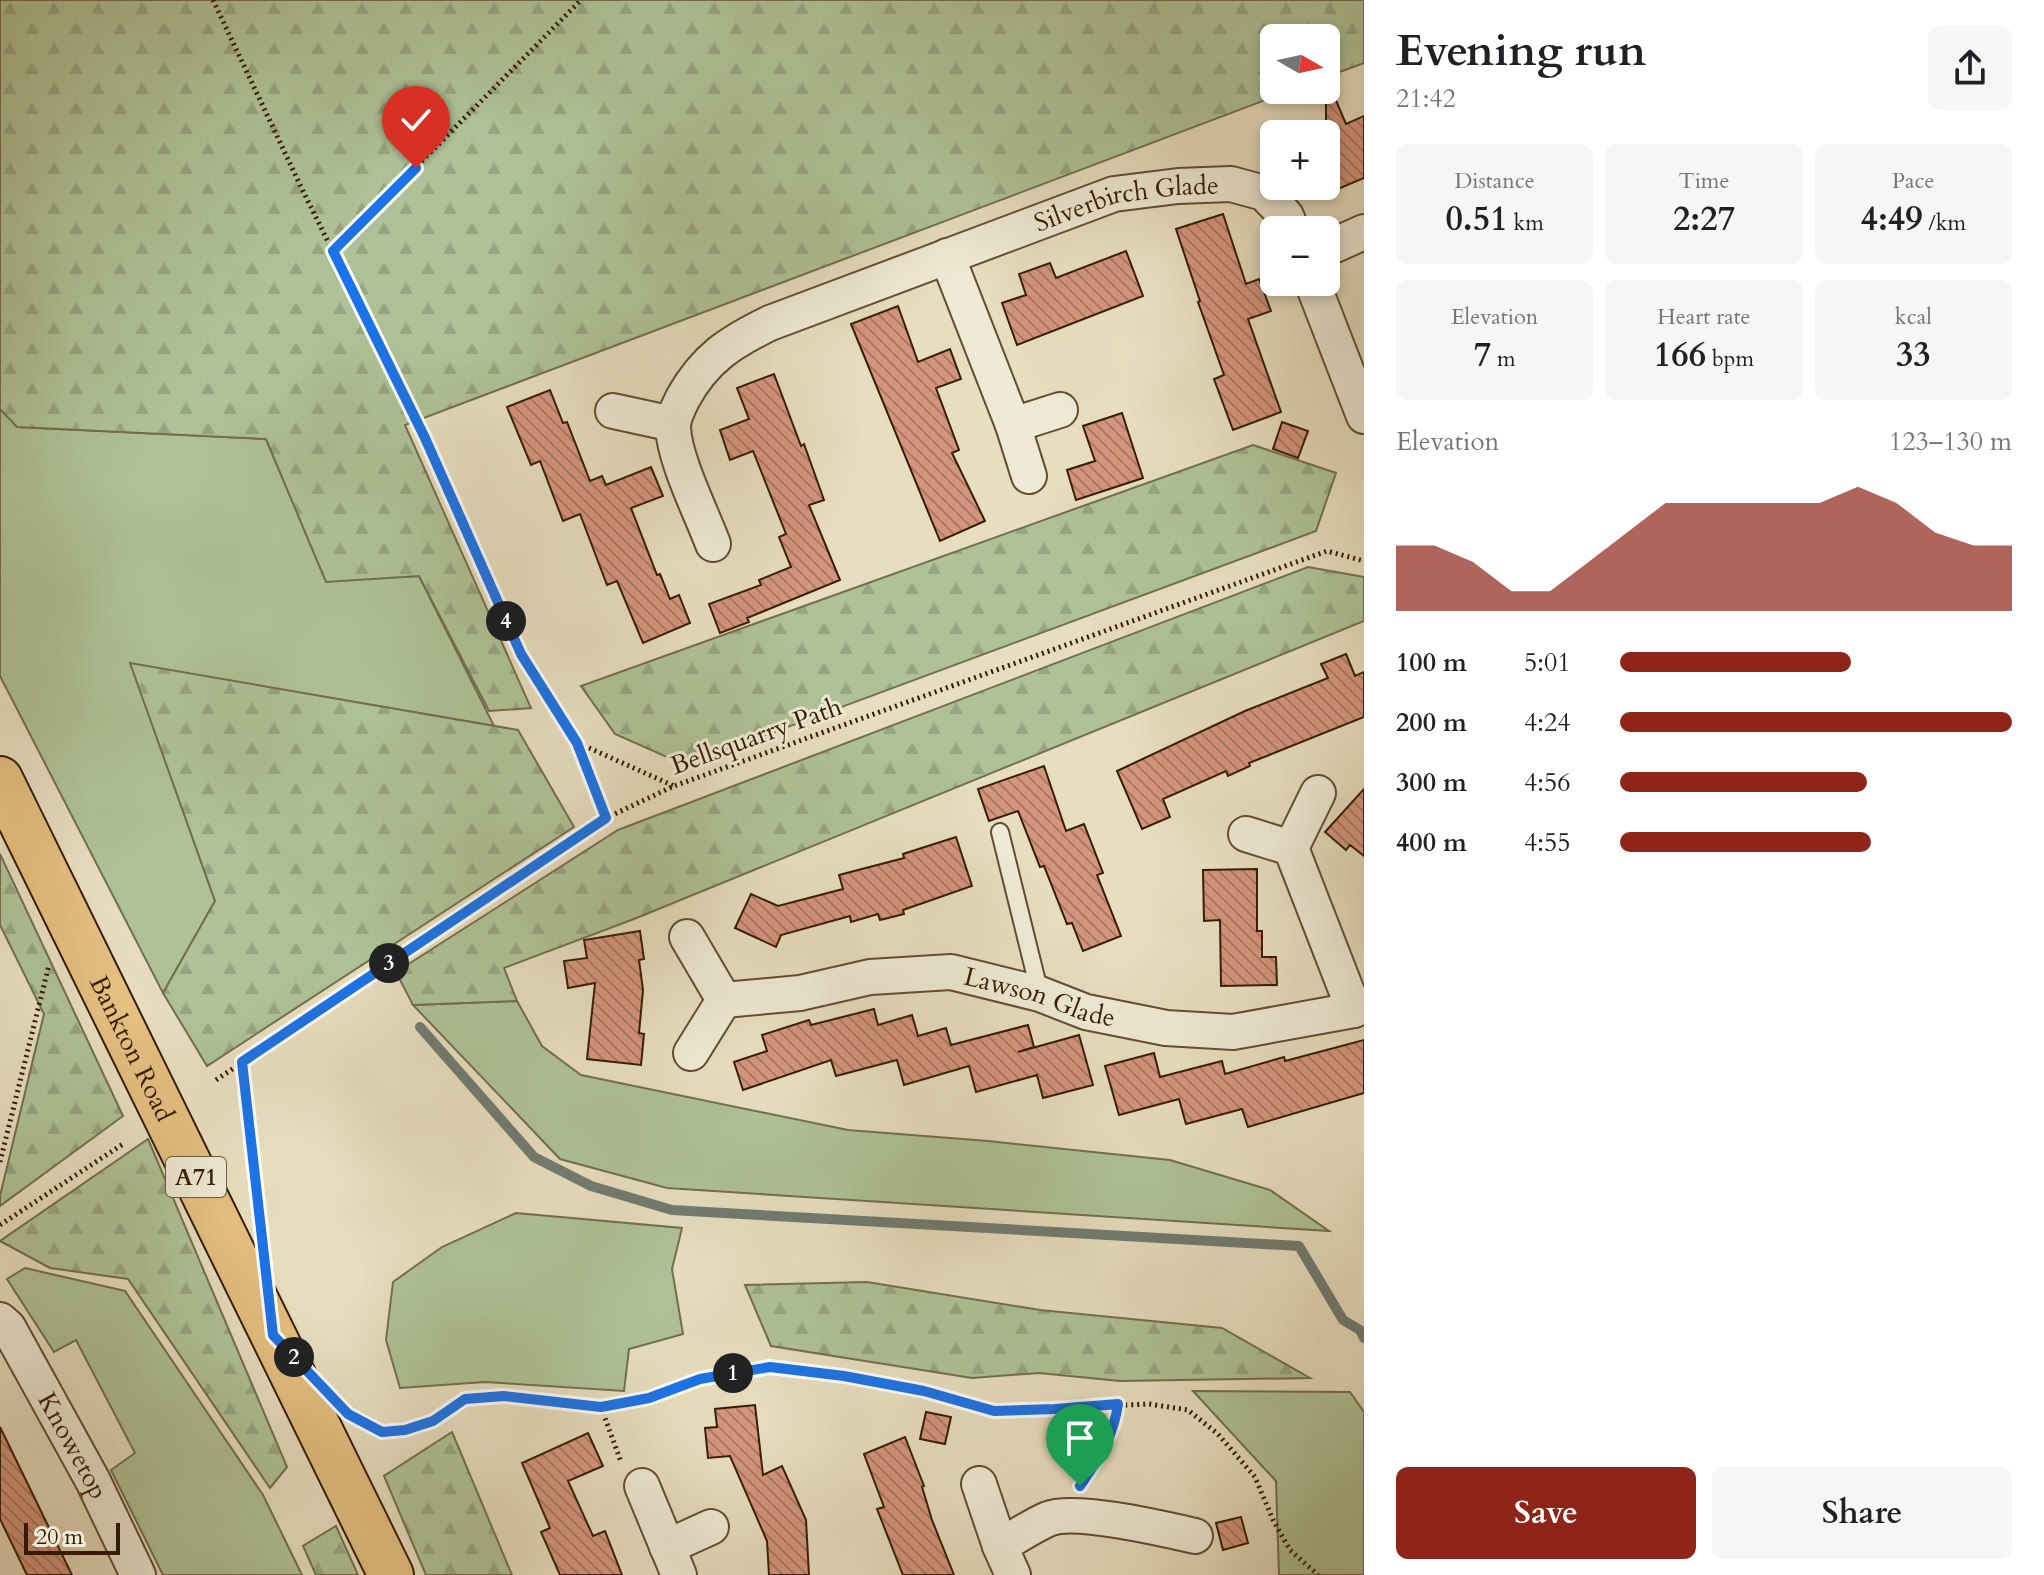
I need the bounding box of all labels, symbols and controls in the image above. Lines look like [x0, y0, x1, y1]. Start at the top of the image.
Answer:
text: Evening run [1396, 21, 1646, 81]
north arrow [1260, 24, 1340, 104]
map controls [1260, 24, 1340, 296]
button: share [1928, 26, 2012, 110]
text: 21:42 [1396, 81, 1456, 116]
pin [382, 86, 450, 168]
icon: check [394, 98, 438, 142]
button: + [1260, 120, 1340, 200]
text: Distance [1454, 166, 1535, 196]
text: Time [1679, 166, 1729, 196]
text: Pace [1892, 166, 1935, 196]
street label: Silverbirch Glade [1029, 167, 1219, 240]
text: 0.51 [1445, 196, 1508, 242]
text: 2:27 [1673, 196, 1735, 242]
text: 4:49 [1861, 196, 1923, 242]
text: km [1508, 208, 1544, 238]
text: /km [1923, 208, 1966, 238]
button: − [1260, 216, 1340, 296]
text: Elevation [1451, 302, 1538, 332]
text: Heart rate [1657, 302, 1751, 332]
text: kcal [1895, 302, 1932, 332]
text: 7 [1474, 332, 1491, 378]
text: 166 [1654, 332, 1706, 378]
text: 33 [1896, 332, 1931, 378]
text: m [1491, 344, 1516, 374]
text: bpm [1706, 344, 1754, 374]
text: Elevation [1396, 424, 1499, 459]
text: 123–130 m [1889, 424, 2012, 459]
pin: 4 [486, 601, 526, 641]
text: 4 [500, 606, 512, 636]
text: 100 m [1396, 645, 1467, 680]
text: 5:01 [1524, 645, 1571, 680]
street label: Bellsquarry Path [666, 689, 846, 783]
text: 200 m [1396, 705, 1467, 740]
text: 4:24 [1524, 705, 1571, 740]
text: 300 m [1396, 765, 1467, 800]
text: 4:56 [1524, 765, 1571, 800]
text: 400 m [1396, 825, 1467, 860]
text: 4:55 [1524, 825, 1571, 860]
pin: 3 [369, 943, 409, 983]
text: 3 [383, 948, 395, 978]
street label: Lawson Glade [960, 958, 1118, 1035]
street label: Bankton Road [82, 969, 183, 1127]
road number: A71 [166, 1157, 226, 1197]
pin: 2 [274, 1337, 314, 1377]
text: 2 [288, 1342, 300, 1372]
pin: 1 [713, 1353, 753, 1393]
text: 1 [727, 1358, 739, 1388]
street label: Knowetop [30, 1386, 117, 1505]
pin [1046, 1404, 1114, 1486]
icon: arrive [1058, 1416, 1102, 1460]
button: Save [1396, 1467, 1696, 1559]
button: Share [1712, 1467, 2012, 1559]
scale bar [24, 1519, 120, 1555]
text: 20 m [36, 1522, 83, 1552]

